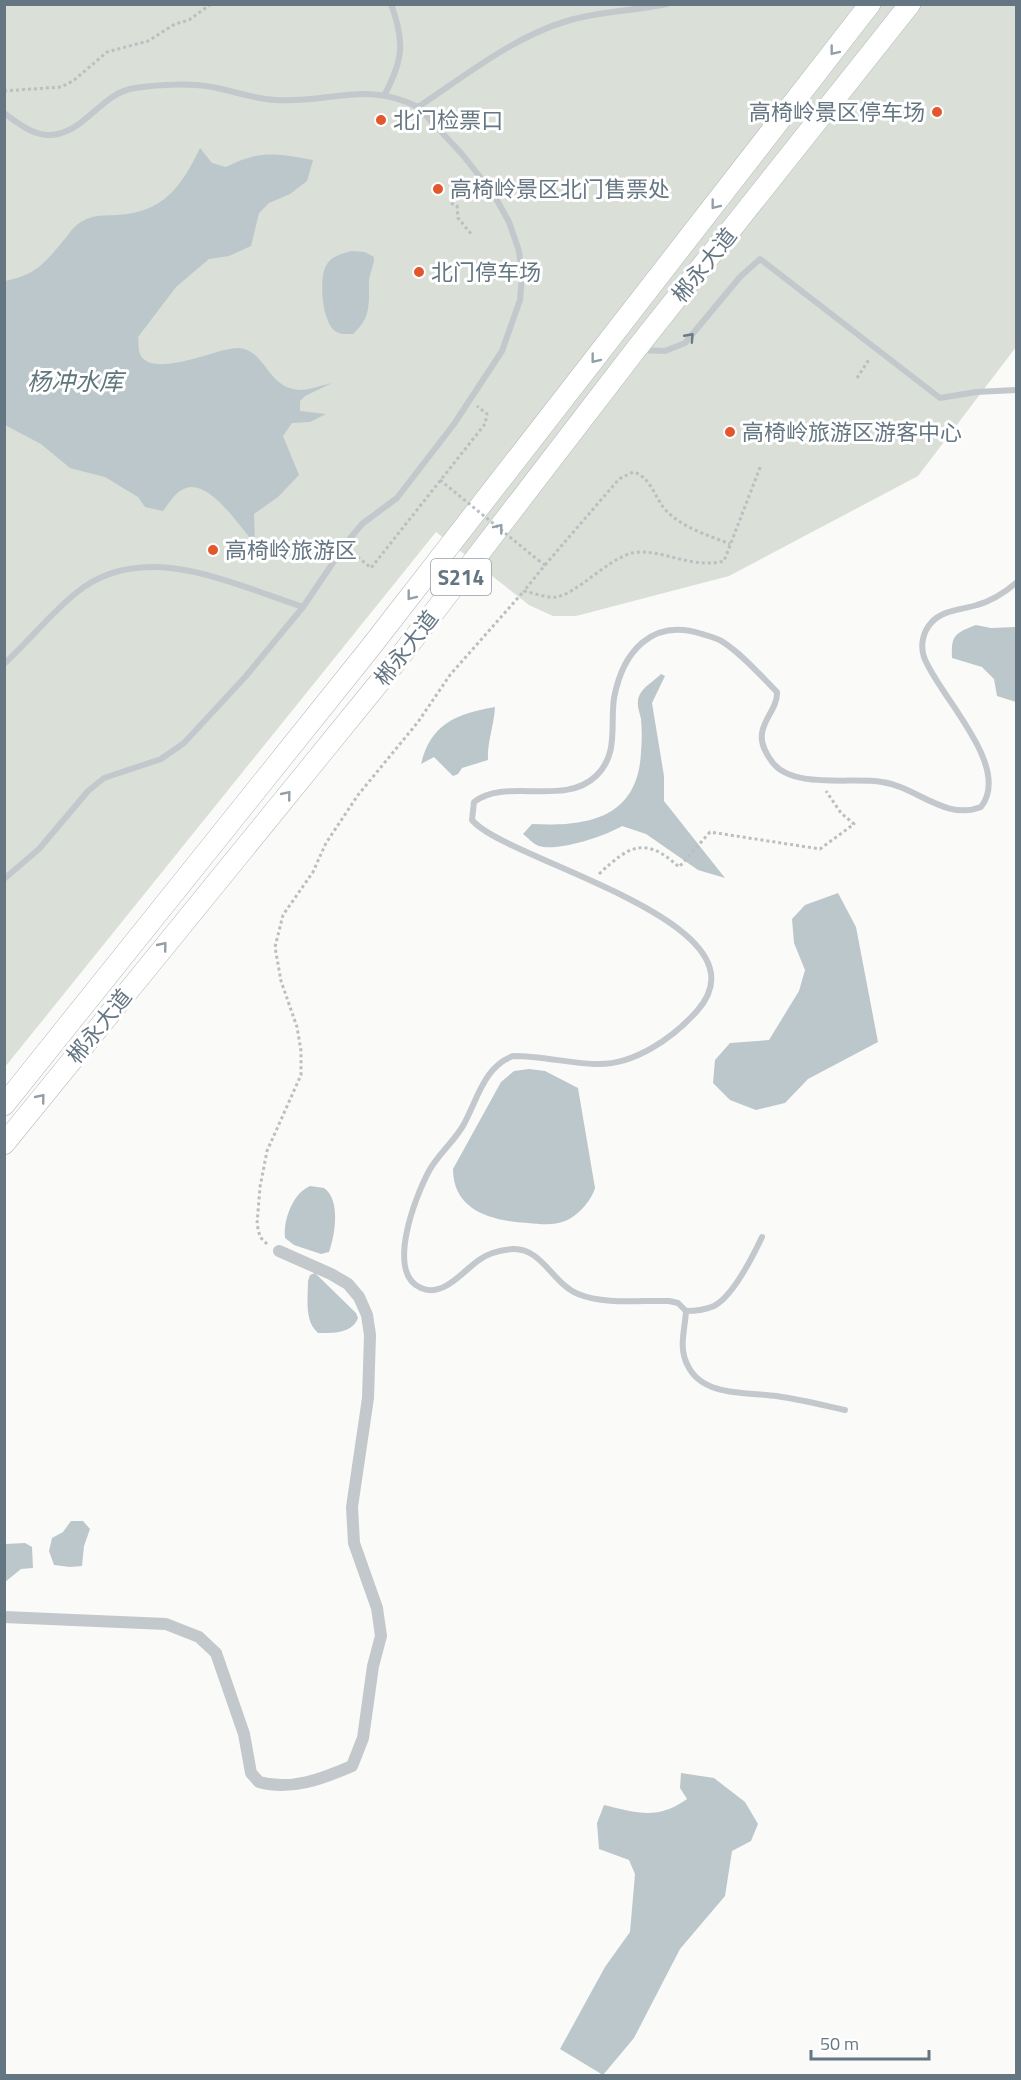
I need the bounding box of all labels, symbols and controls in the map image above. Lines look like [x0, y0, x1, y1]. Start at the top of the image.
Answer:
one-way arrow [831, 44, 842, 55]
place label: 高椅岭景区停车场 [749, 95, 925, 129]
place label: 北门检票口 [393, 103, 503, 137]
marker: 高椅岭景区停车场 [930, 105, 944, 119]
marker: 北门检票口 [374, 113, 388, 127]
place label: 高椅岭景区北门售票处 [450, 172, 670, 206]
marker: 高椅岭景区北门售票处 [431, 182, 445, 196]
one-way arrow [711, 198, 722, 209]
street label: 郴永大道 [663, 220, 745, 310]
place label: 北门停车场 [431, 255, 541, 289]
marker: 北门停车场 [412, 265, 426, 279]
one-way arrow [683, 333, 694, 343]
one-way arrow [592, 352, 603, 363]
water label: 杨冲水库 [27, 363, 127, 399]
place label: 高椅岭旅游区游客中心 [742, 415, 962, 449]
marker: 高椅岭旅游区游客中心 [723, 425, 737, 439]
one-way arrow [492, 523, 503, 534]
place label: 高椅岭旅游区 [225, 533, 357, 567]
marker: 高椅岭旅游区 [206, 543, 220, 557]
road number: S214 [431, 559, 491, 595]
one-way arrow [408, 589, 419, 600]
street label: 郴永大道 [366, 603, 446, 693]
one-way arrow [279, 791, 290, 802]
one-way arrow [156, 942, 167, 953]
street label: 郴永大道 [58, 981, 140, 1071]
one-way arrow [34, 1094, 45, 1105]
scale bar [811, 2023, 930, 2061]
text: 50 m [820, 2030, 859, 2057]

